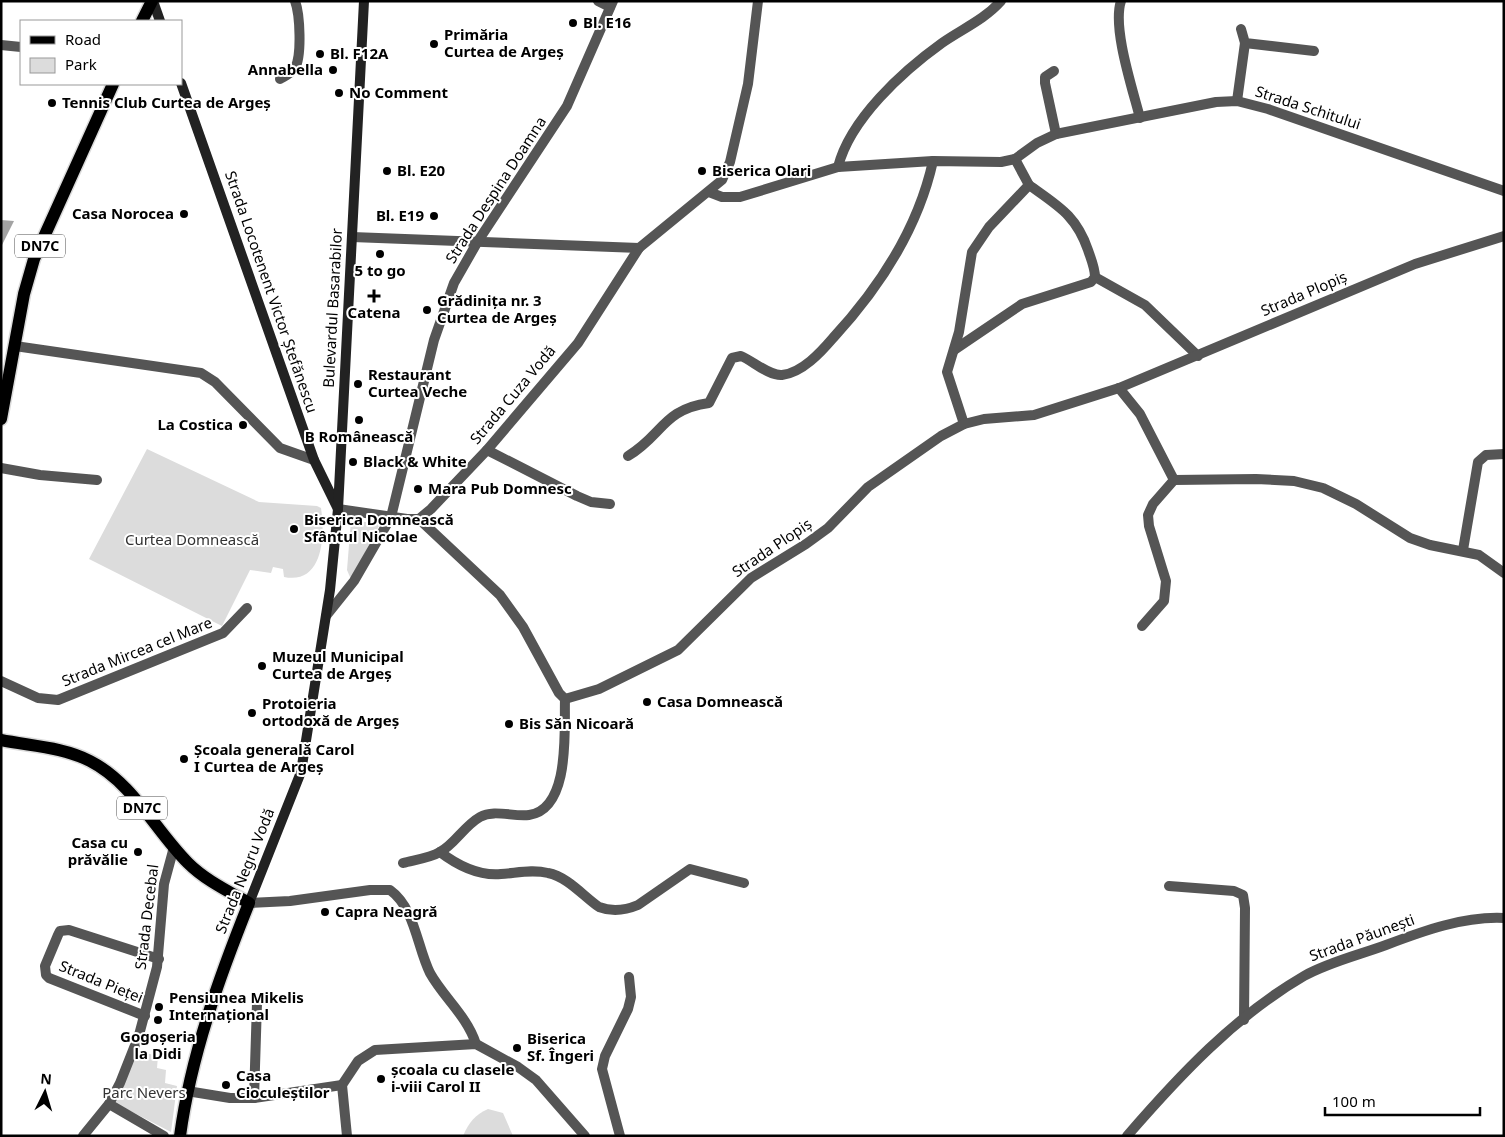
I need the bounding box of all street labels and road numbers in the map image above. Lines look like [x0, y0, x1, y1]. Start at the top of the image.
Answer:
street label: Strada Schitului [1253, 81, 1364, 134]
street label: Strada Despina Doamna [440, 112, 550, 267]
street label: Strada Locotenent Victor Ștefănescu [221, 168, 323, 415]
street label: Bulevardul Basarabilor [318, 228, 346, 388]
road number: DN7C [15, 235, 65, 258]
street label: Strada Plopiș [1257, 266, 1350, 320]
street label: Strada Cuza Vodă [465, 341, 559, 448]
street label: Strada Plopiș [728, 513, 815, 581]
street label: Strada Mircea cel Mare [58, 612, 215, 690]
road number: DN7C [117, 796, 167, 820]
street label: Strada Negru Vodă [210, 805, 278, 936]
street label: Strada Decebal [130, 863, 162, 971]
street label: Strada Păunești [1306, 909, 1417, 965]
street label: Strada Pieței [57, 955, 146, 1007]

